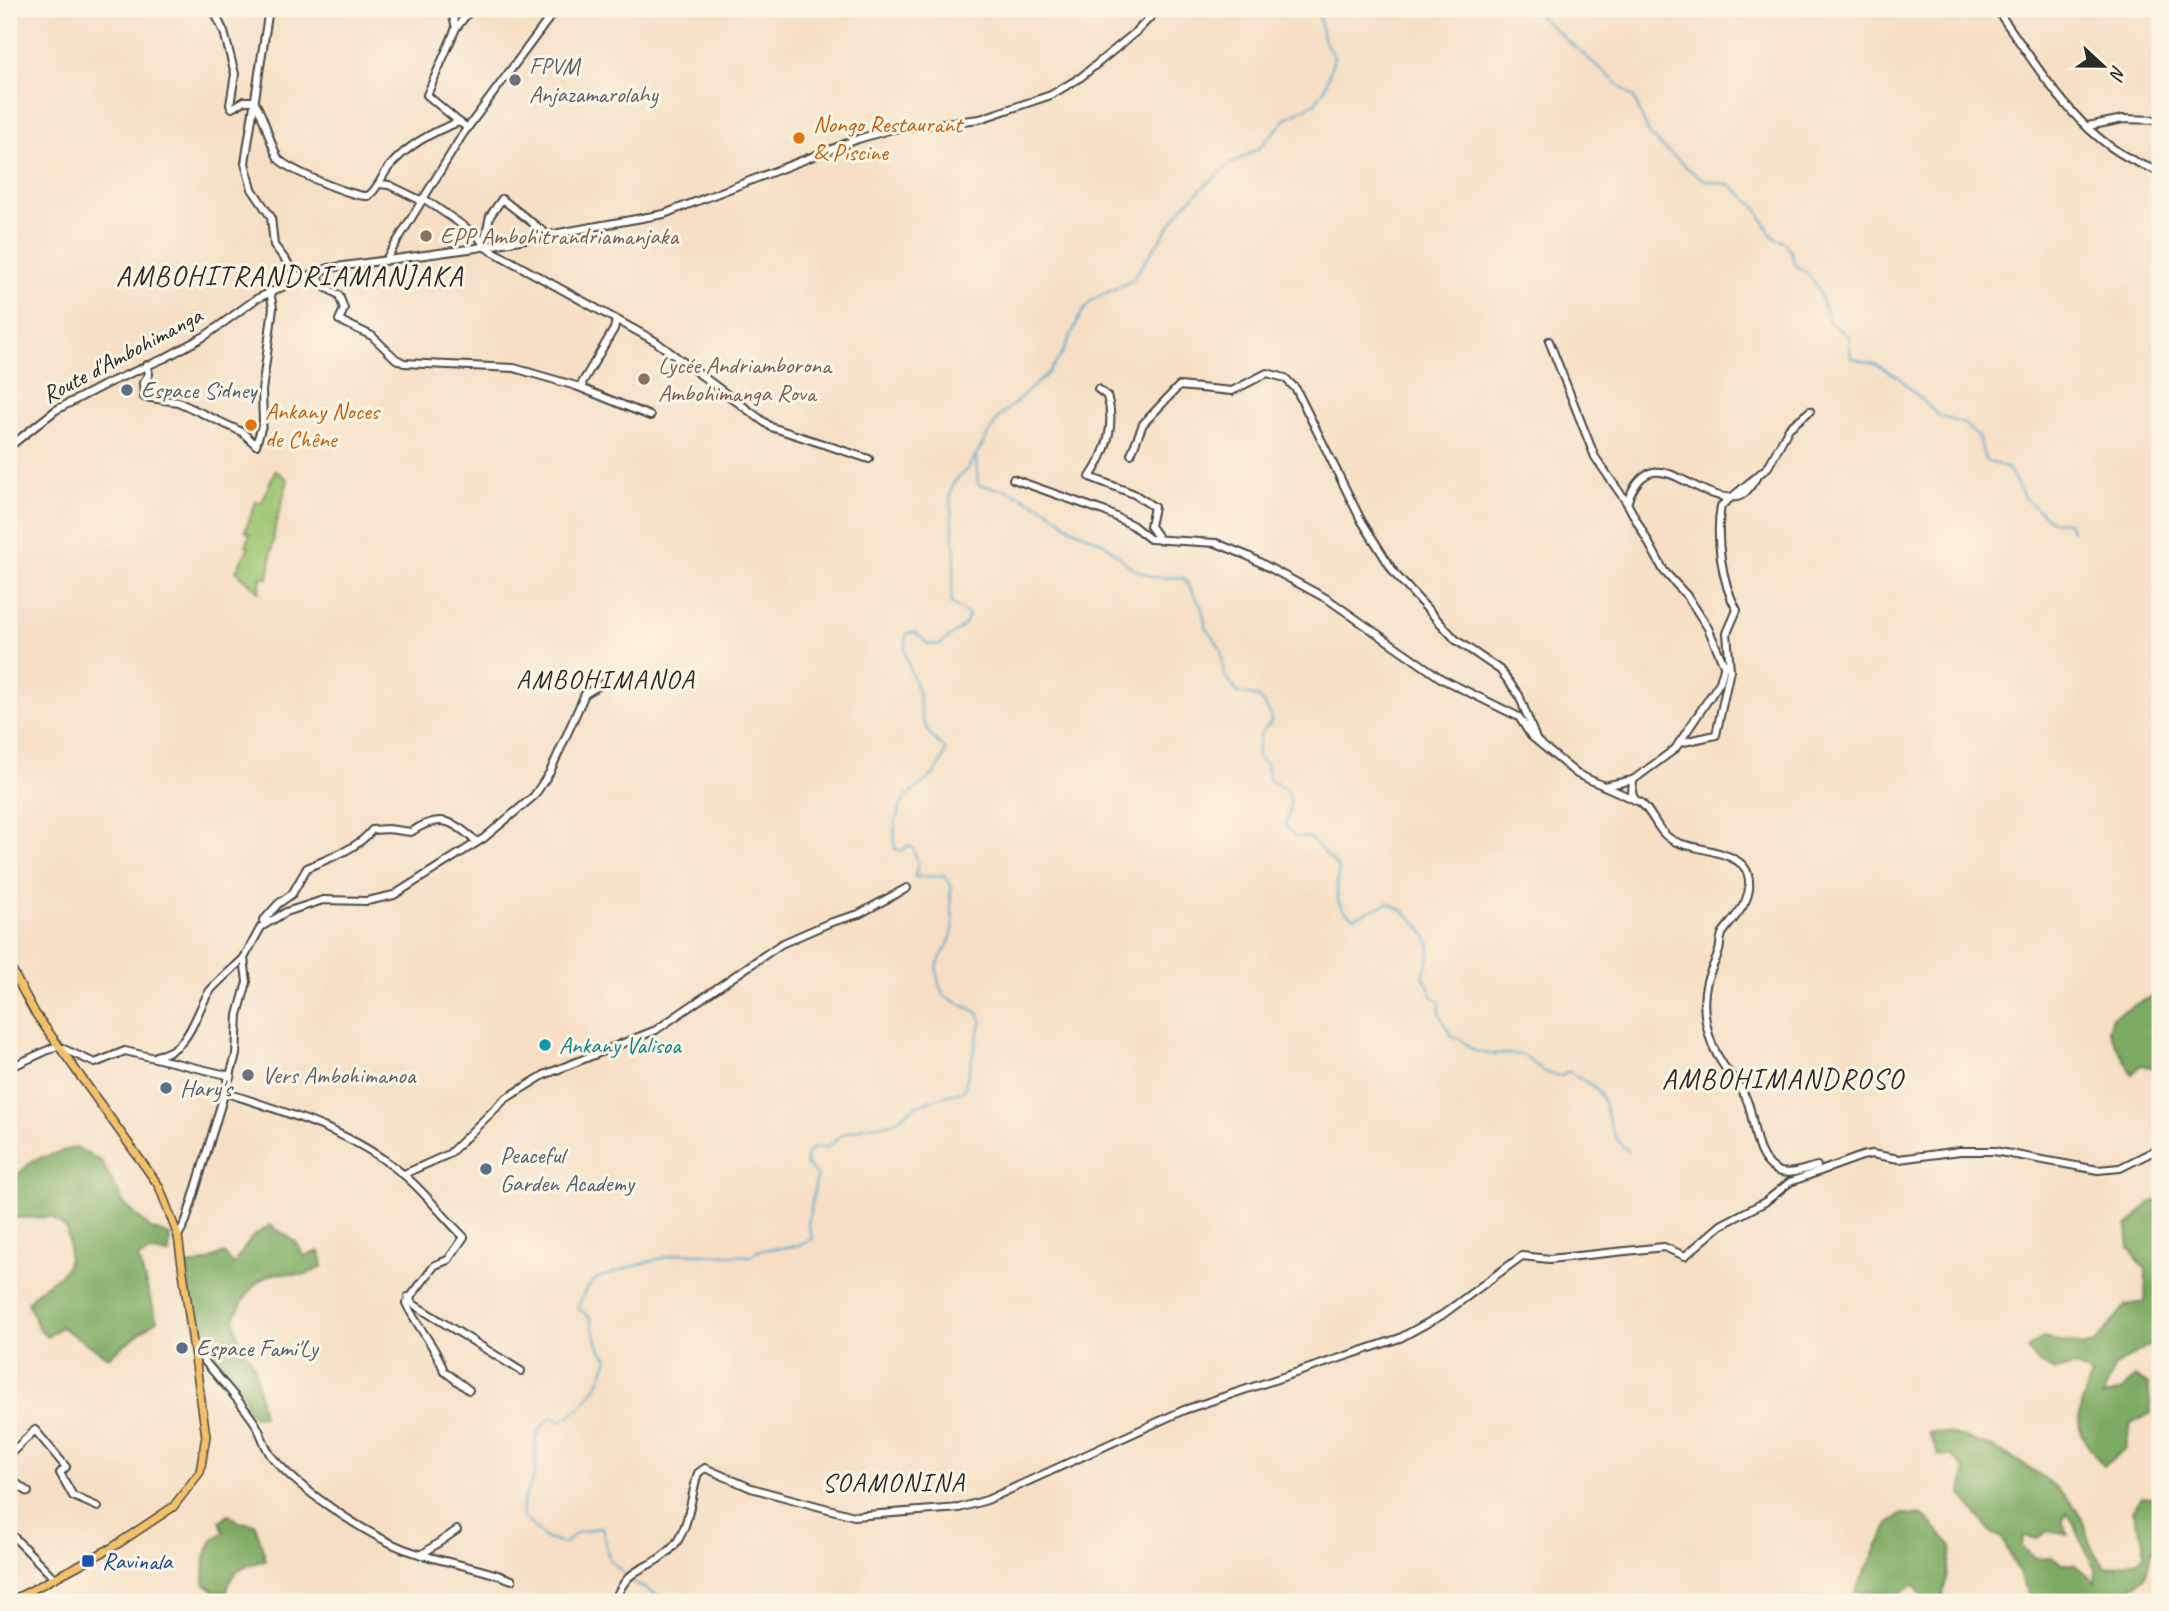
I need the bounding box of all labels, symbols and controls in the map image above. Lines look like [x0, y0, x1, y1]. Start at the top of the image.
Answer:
north arrow [2068, 32, 2138, 102]
place label: FPVM Anjazamarolahy [529, 51, 659, 109]
text: N [2103, 62, 2131, 85]
marker: FPVM Anjazamarolahy [507, 72, 523, 88]
place label: Nongo Restaurant & Piscine [813, 109, 964, 167]
marker: Nongo Restaurant & Piscine [791, 130, 807, 146]
place label: EPP Ambohitrandriamanjaka [440, 221, 679, 251]
marker: EPP Ambohitrandriamanjaka [418, 228, 434, 244]
district label: AMBOHITRANDRIAMANJAKA [116, 258, 464, 293]
street label: Route d'Ambohimanga [37, 300, 208, 410]
place label: Lycée Andriamborona Ambohimanga Rova [658, 350, 833, 408]
marker: Lycée Andriamborona Ambohimanga Rova [636, 371, 652, 387]
place label: Espace Sidney [141, 375, 258, 405]
marker: Espace Sidney [119, 382, 135, 398]
place label: Ankany Noces de Chêne [265, 396, 381, 454]
marker: Ankany Noces de Chêne [243, 417, 259, 433]
district label: AMBOHIMANOA [516, 663, 696, 696]
place label: Ankany Valisoa [559, 1030, 682, 1060]
marker: Ankany Valisoa [537, 1037, 553, 1053]
place label: Vers Ambohimanoa [262, 1060, 417, 1090]
district label: AMBOHIMANDROSO [1662, 1061, 1905, 1096]
marker: Vers Ambohimanoa [240, 1067, 256, 1083]
place label: Hary's [180, 1073, 235, 1103]
marker: Hary's [158, 1080, 174, 1096]
place label: Peaceful Garden Academy [500, 1140, 636, 1198]
marker: Peaceful Garden Academy [478, 1161, 494, 1177]
place label: Espace Fami'Ly [196, 1333, 319, 1363]
marker: Espace Fami'Ly [174, 1340, 190, 1356]
district label: SOAMONINA [822, 1466, 966, 1499]
place label: Ravinala [102, 1546, 174, 1576]
marker: Ravinala [80, 1553, 96, 1569]

